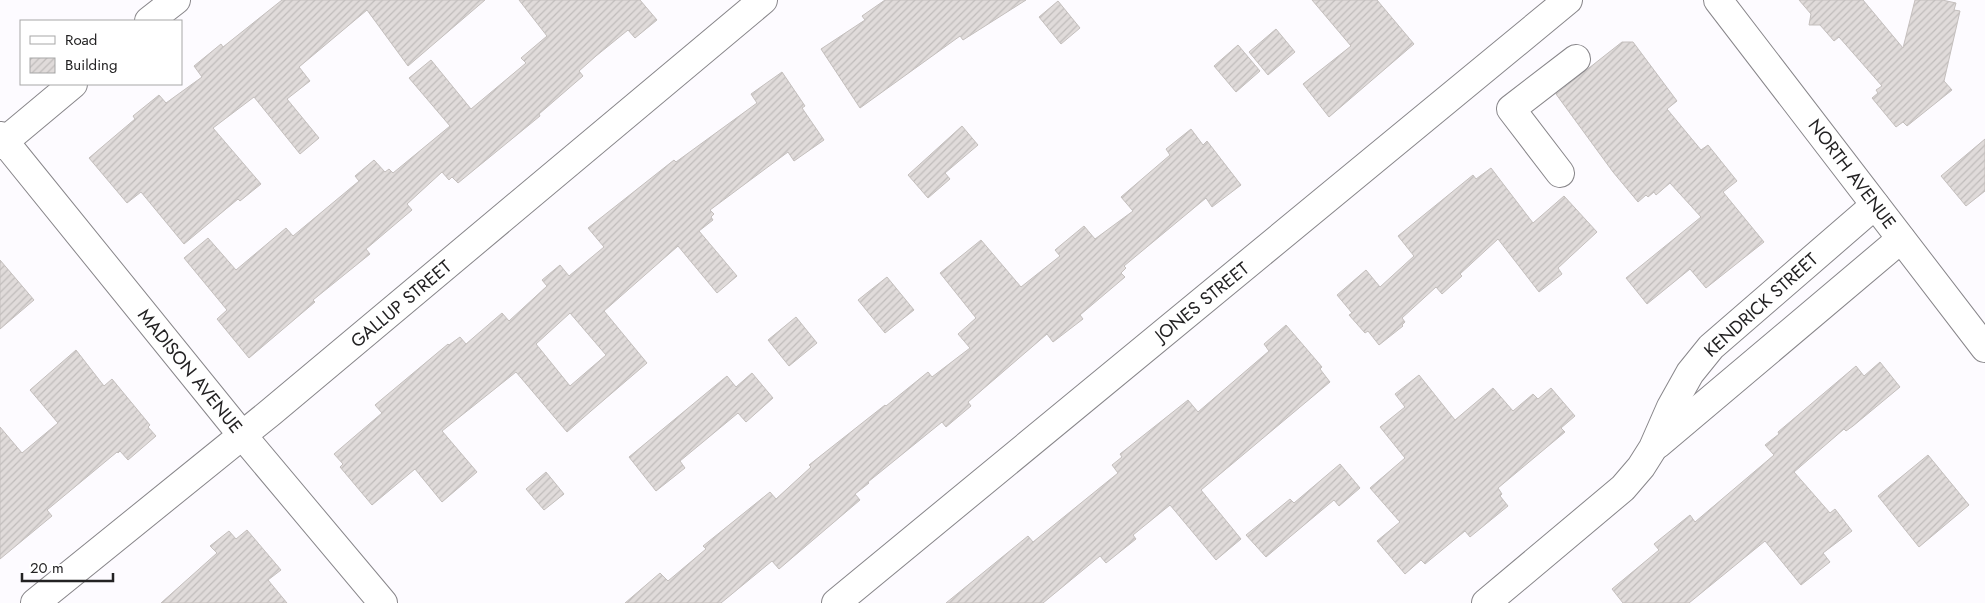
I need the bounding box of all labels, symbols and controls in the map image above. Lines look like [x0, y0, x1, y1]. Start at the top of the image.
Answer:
legend [20, 20, 182, 85]
text: Road [65, 29, 97, 51]
text: Building [65, 54, 117, 76]
street label: NORTH AVENUE [1802, 114, 1902, 234]
street label: KENDRICK STREET [1698, 246, 1824, 363]
street label: GALLUP STREET [345, 254, 458, 354]
street label: JONES STREET [1148, 256, 1255, 349]
street label: MADISON AVENUE [132, 303, 248, 439]
scale bar [22, 550, 114, 582]
text: 20 m [30, 557, 64, 579]

